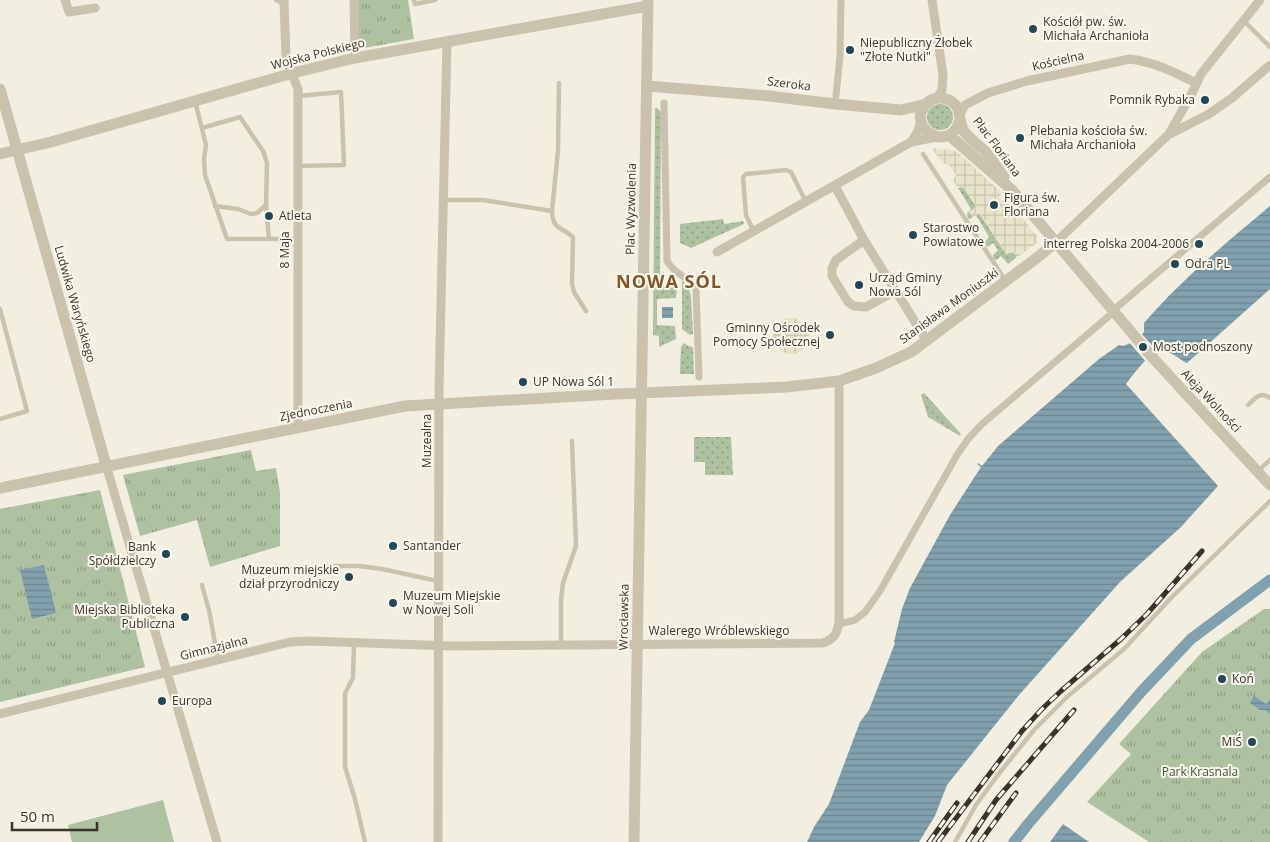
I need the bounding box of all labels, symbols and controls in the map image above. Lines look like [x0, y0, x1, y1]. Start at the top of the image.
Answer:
place label: Kościół pw. św. Michała Archanioła [1043, 13, 1149, 44]
marker: Kościół pw. św. Michała Archanioła [1027, 23, 1039, 35]
street label: Wojska Polskiego [269, 34, 367, 73]
place label: Niepubliczny Żłobek "Złote Nutki" [860, 34, 973, 65]
marker: Niepubliczny Żłobek "Złote Nutki" [844, 44, 856, 56]
street label: Kościelna [1030, 46, 1086, 75]
street label: Szeroka [766, 72, 812, 95]
place label: Pomnik Rybaka [1109, 91, 1195, 108]
marker: Pomnik Rybaka [1199, 94, 1211, 106]
street label: Plac Floriana [969, 113, 1026, 180]
place label: Plebania kościoła św. Michała Archanioła [1030, 122, 1147, 153]
marker: Plebania kościoła św. Michała Archanioła [1014, 132, 1026, 144]
street label: Plac Wyzwolenia [621, 163, 640, 255]
place label: Figura św. Floriana [1004, 189, 1060, 220]
marker: Figura św. Floriana [988, 199, 1000, 211]
place label: Atleta [279, 207, 312, 224]
marker: Atleta [263, 210, 275, 222]
place label: Starostwo Powiatowe [923, 219, 984, 250]
marker: Starostwo Powiatowe [907, 229, 919, 241]
street label: 8 Maja [276, 231, 293, 269]
place label: interreg Polska 2004-2006 [1043, 235, 1189, 252]
marker: interreg Polska 2004-2006 [1193, 238, 1205, 250]
street label: Ludwika Waryńskiego [51, 243, 100, 364]
place label: Odra PL [1185, 255, 1230, 272]
marker: Odra PL [1169, 258, 1181, 270]
street label: Stanisława Moniuszki [896, 264, 1002, 347]
district label: NOWA SÓL [616, 269, 722, 293]
place label: Urząd Gminy Nowa Sól [869, 269, 943, 300]
marker: Urząd Gminy Nowa Sól [853, 279, 865, 291]
place label: Gminny Ośrodek Pomocy Społecznej [713, 319, 821, 350]
marker: Gminny Ośrodek Pomocy Społecznej [824, 329, 836, 341]
place label: Most podnoszony [1153, 338, 1254, 355]
marker: Most podnoszony [1137, 341, 1149, 353]
street label: Aleja Wolności [1178, 365, 1245, 436]
place label: UP Nowa Sól 1 [533, 373, 614, 390]
marker: UP Nowa Sól 1 [517, 376, 529, 388]
street label: Zjednoczenia [278, 394, 354, 425]
street label: Muzealna [418, 414, 435, 468]
place label: Santander [403, 537, 461, 554]
place label: Bank Spółdzielczy [89, 538, 157, 569]
marker: Santander [387, 540, 399, 552]
marker: Bank Spółdzielczy [160, 548, 172, 560]
place label: Muzeum miejskie dział przyrodniczy [239, 561, 340, 592]
marker: Muzeum miejskie dział przyrodniczy [343, 571, 355, 583]
street label: Wrocławska [614, 584, 633, 650]
place label: Muzeum Miejskie w Nowej Soli [403, 587, 501, 618]
marker: Muzeum Miejskie w Nowej Soli [387, 597, 399, 609]
place label: Miejska Biblioteka Publiczna [74, 601, 175, 632]
marker: Miejska Biblioteka Publiczna [179, 611, 191, 623]
street label: Walerego Wróblewskiego [648, 622, 790, 639]
street label: Gimnazjalna [178, 631, 250, 664]
place label: Koń [1232, 670, 1254, 687]
marker: Koń [1216, 673, 1228, 685]
place label: Europa [172, 692, 212, 709]
marker: Europa [156, 695, 168, 707]
place label: MiŚ [1222, 733, 1242, 750]
marker: MiŚ [1246, 736, 1258, 748]
park label: Park Krasnala [1162, 763, 1238, 780]
scale bar [12, 800, 98, 832]
text: 50 m [20, 806, 55, 826]

